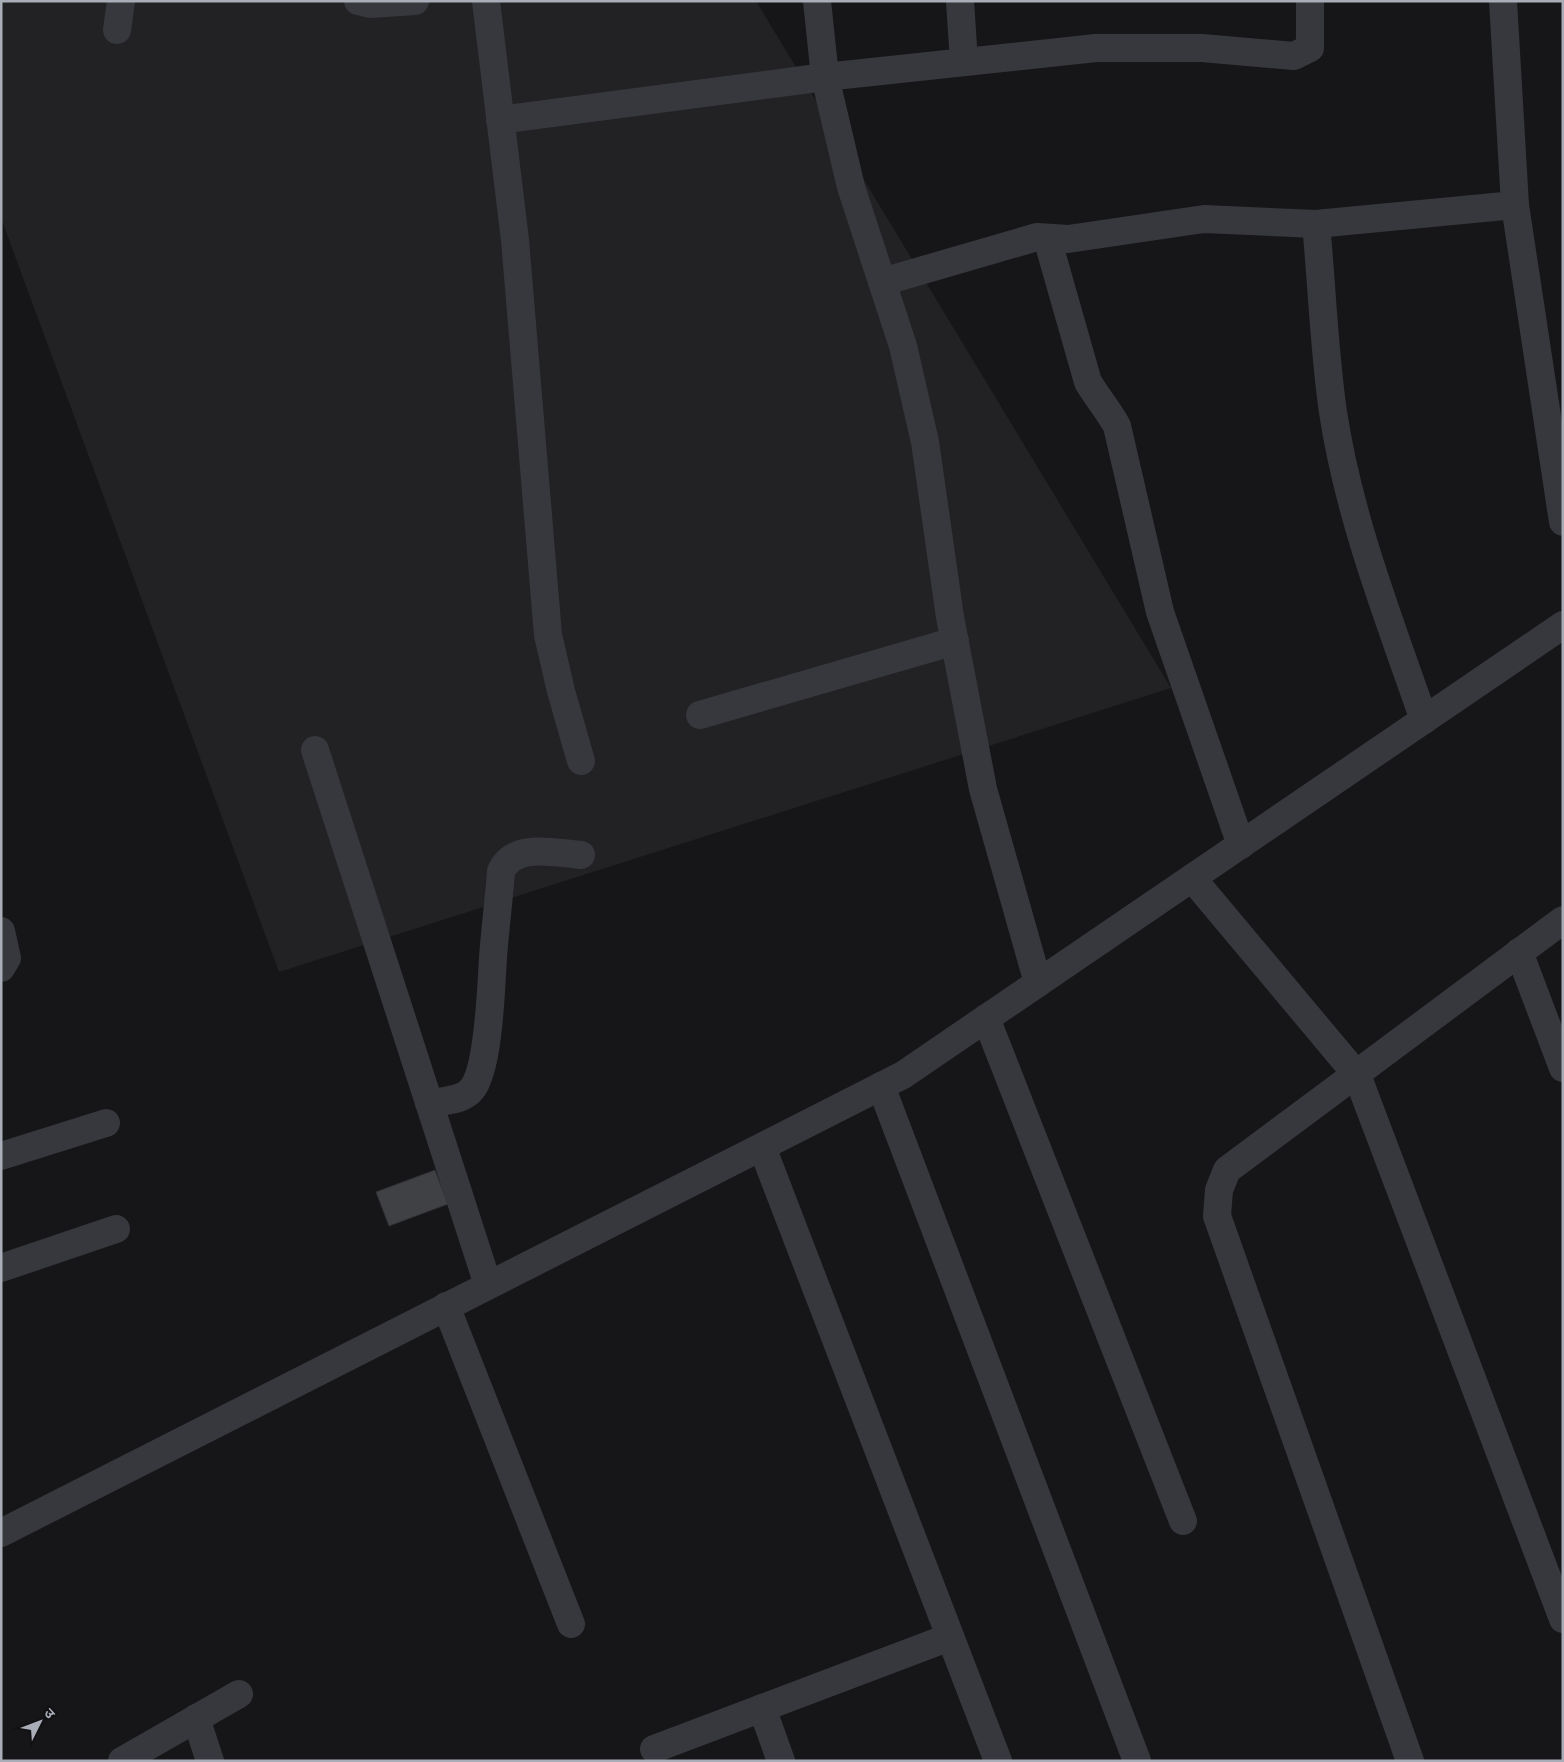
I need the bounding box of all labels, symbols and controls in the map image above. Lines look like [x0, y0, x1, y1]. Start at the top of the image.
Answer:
north arrow [15, 1697, 65, 1747]
text: उ [41, 1704, 60, 1722]

